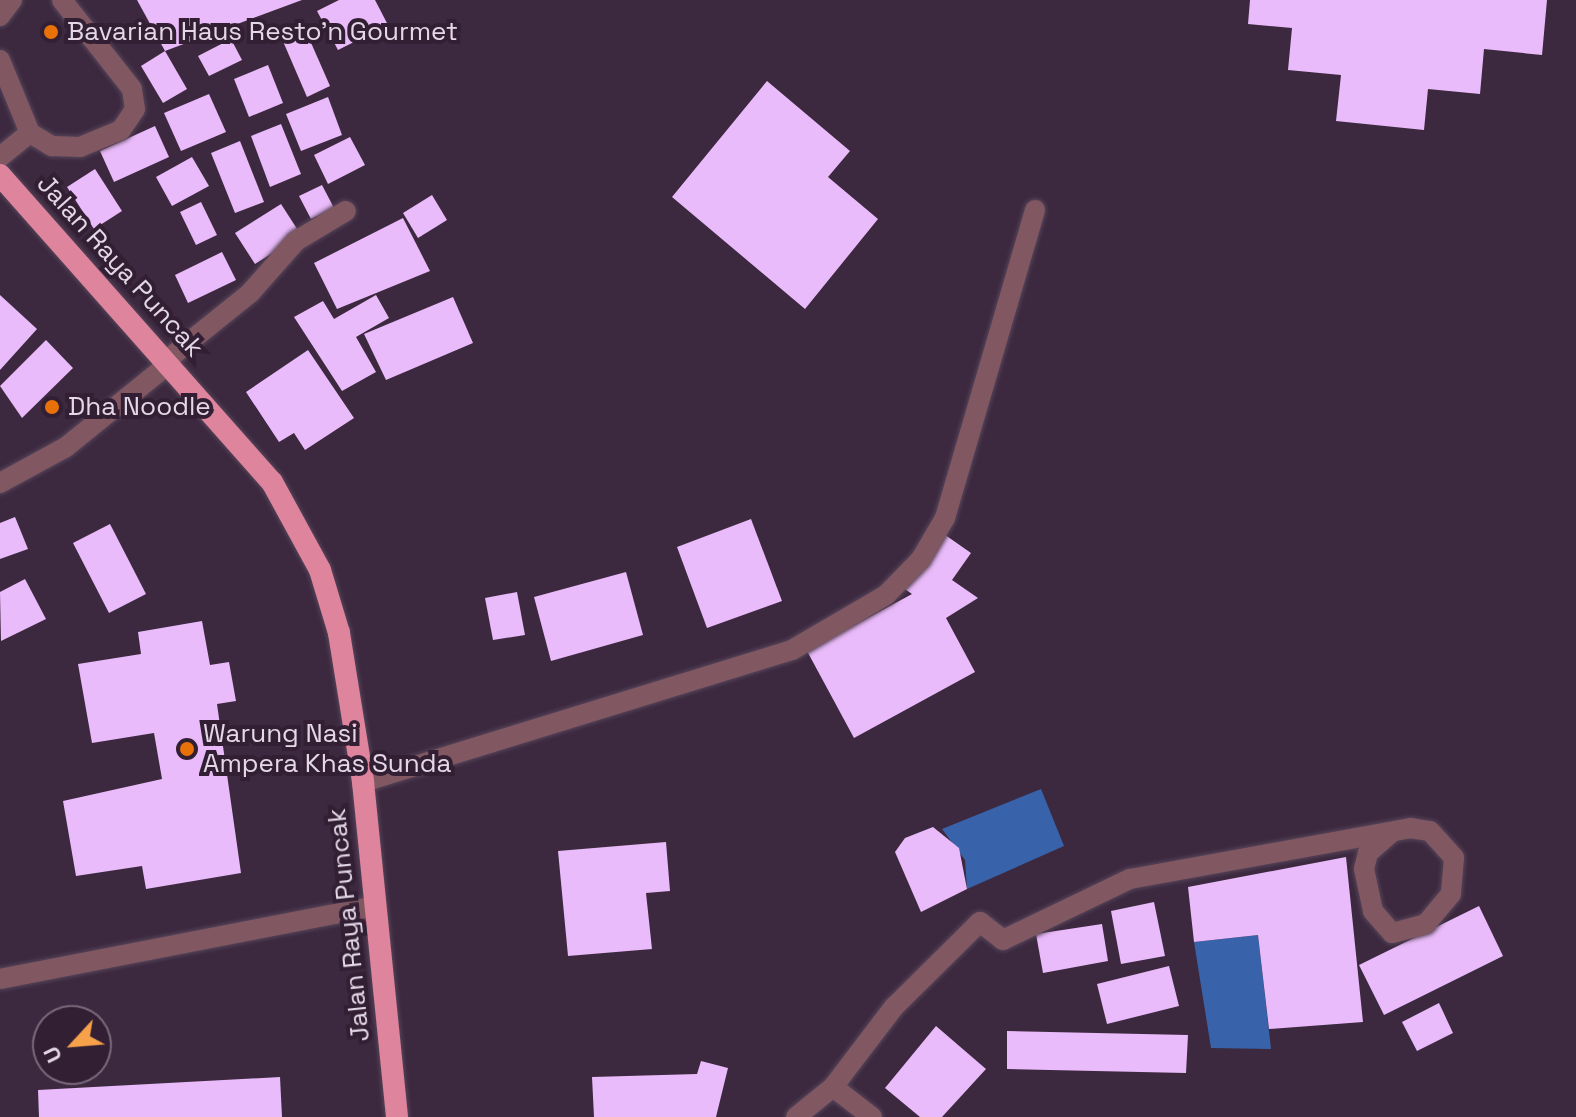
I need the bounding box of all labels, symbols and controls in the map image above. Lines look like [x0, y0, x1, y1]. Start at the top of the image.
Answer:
place label: Bavarian Haus Resto'n Gourmet [67, 16, 458, 48]
marker: Bavarian Haus Resto'n Gourmet [42, 23, 60, 41]
street label: Jalan Raya Puncak [30, 169, 210, 363]
place label: Dha Noodle [68, 391, 211, 423]
marker: Dha Noodle [43, 398, 61, 416]
place label: Warung Nasi Ampera Khas Sunda [203, 718, 451, 780]
marker: Warung Nasi Ampera Khas Sunda [178, 740, 196, 758]
street label: Jalan Raya Puncak [321, 807, 377, 1043]
north arrow [32, 1005, 112, 1085]
text: U [36, 1042, 68, 1067]

